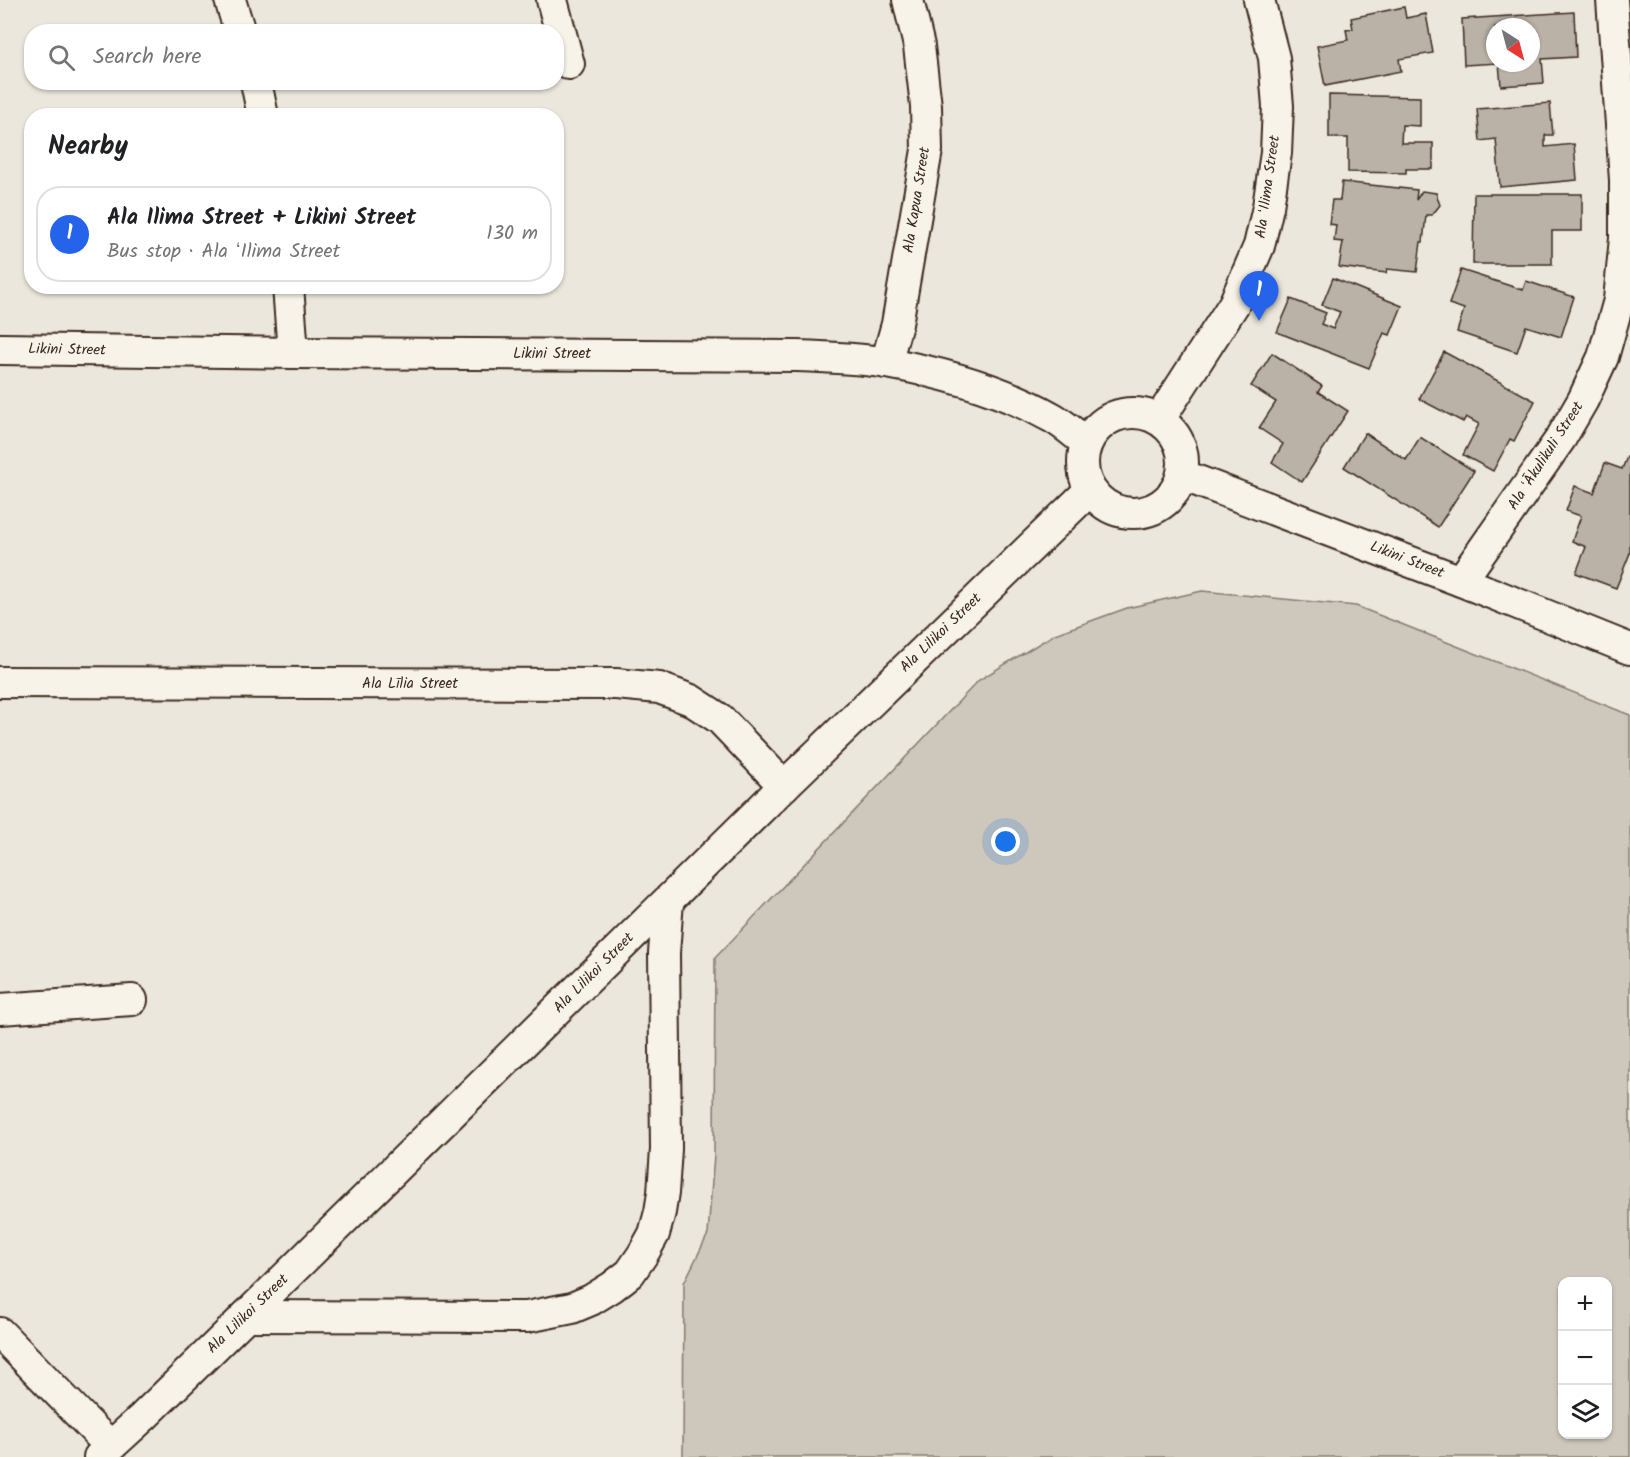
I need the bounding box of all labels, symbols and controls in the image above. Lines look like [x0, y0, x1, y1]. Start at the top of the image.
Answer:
north arrow [1486, 18, 1540, 72]
search box [24, 24, 564, 90]
text: Search here [93, 40, 201, 75]
icon: search [45, 41, 78, 74]
text: Nearby [48, 126, 128, 168]
street label: Ala ʻIlima Street [1249, 134, 1287, 240]
street label: Ala Kapua Street [897, 145, 937, 255]
text: Ala Ilima Street + Likini Street [107, 201, 416, 236]
text: 1 [66, 218, 73, 250]
text: 130 m [486, 218, 538, 250]
text: Bus stop · Ala ʻIlima Street [107, 236, 340, 268]
pin: 1 [1240, 272, 1278, 321]
street label: Likini Street [28, 337, 106, 363]
street label: Likini Street [513, 342, 591, 366]
street label: Ala ʻĀkulikuli Street [1502, 397, 1590, 515]
street label: Likini Street [1366, 535, 1448, 585]
street label: Ala Lilikoi Street [894, 587, 988, 679]
street label: Ala Līlia Street [362, 672, 458, 696]
your location [991, 827, 1020, 856]
street label: Ala Lilikoi Street [548, 927, 640, 1019]
street label: Ala Lilikoi Street [201, 1268, 295, 1360]
map controls [1558, 1277, 1612, 1439]
button: + [1558, 1277, 1612, 1331]
button: − [1558, 1331, 1612, 1385]
button: layers [1558, 1385, 1612, 1439]

